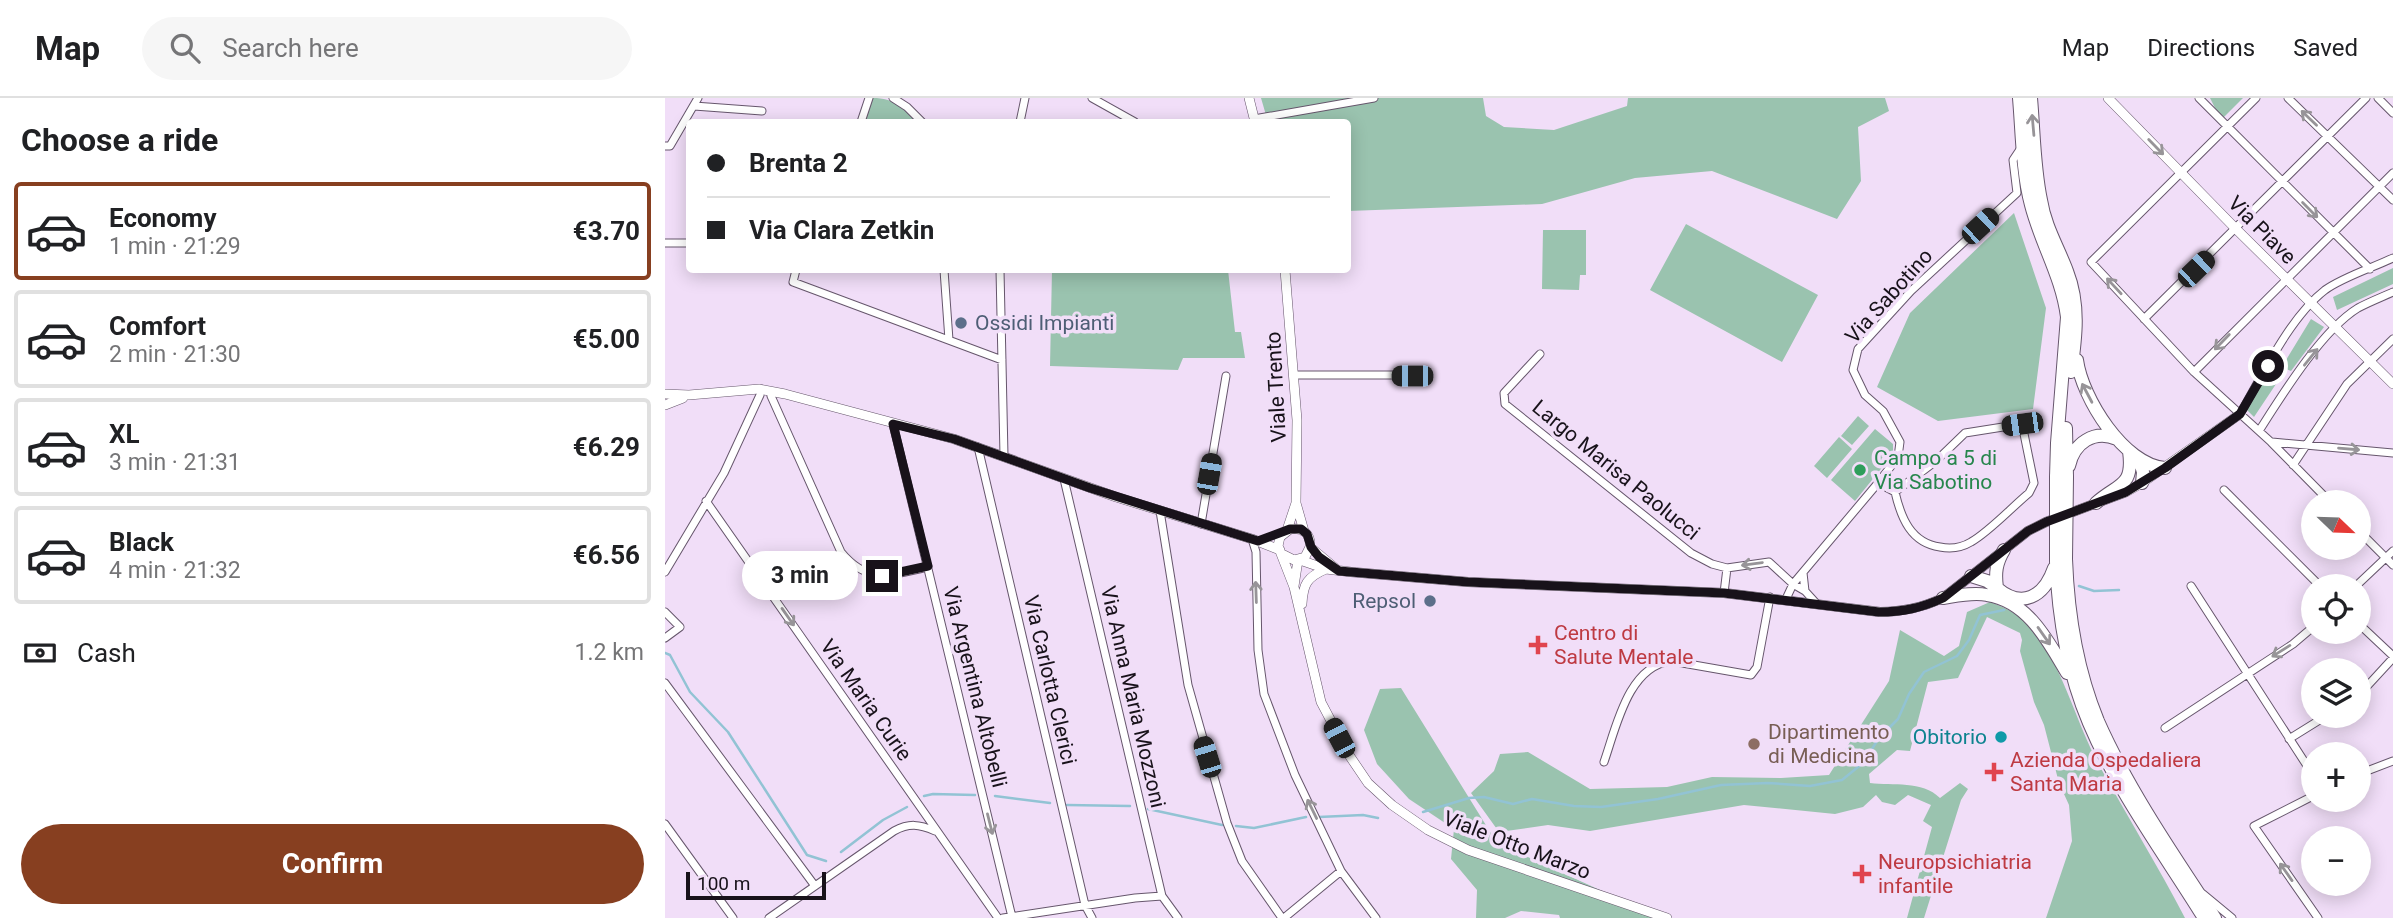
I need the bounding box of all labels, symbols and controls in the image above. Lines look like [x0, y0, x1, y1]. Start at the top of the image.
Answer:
search box [142, 17, 632, 80]
text: Map [35, 29, 100, 68]
icon: search [166, 29, 204, 67]
text: Search here [222, 33, 359, 63]
text: Map [2062, 34, 2109, 62]
text: Directions [2147, 34, 2255, 62]
text: Saved [2293, 34, 2358, 62]
one-way arrow [2301, 110, 2318, 127]
one-way arrow [2027, 115, 2040, 137]
text: Choose a ride [21, 121, 218, 159]
one-way arrow [2147, 138, 2164, 155]
text: Brenta 2 [749, 148, 848, 178]
street label: Via Piave [2223, 191, 2301, 269]
icon: car [25, 200, 88, 263]
one-way arrow [2301, 201, 2318, 218]
text: Economy [109, 203, 216, 233]
car [1958, 204, 2003, 248]
text: Via Clara Zetkin [749, 215, 934, 245]
text: €3.70 [573, 216, 640, 246]
text: 1 min · 21:29 [109, 233, 241, 260]
street label: Via Sabotino [1840, 244, 1938, 348]
car [2174, 247, 2219, 291]
one-way arrow [2105, 278, 2122, 295]
icon: car [25, 308, 88, 371]
text: Comfort [109, 311, 206, 341]
place label: Ossidi Impianti [975, 311, 1114, 335]
marker: Ossidi Impianti [953, 315, 969, 331]
text: €5.00 [573, 324, 640, 354]
street label: Viale Trento [1261, 331, 1291, 443]
one-way arrow [2214, 334, 2231, 351]
text: 2 min · 21:30 [109, 341, 241, 368]
one-way arrow [2303, 349, 2318, 367]
route start [2252, 350, 2284, 382]
car [1392, 366, 1434, 387]
one-way arrow [2080, 383, 2094, 403]
street label: Largo Marisa Paolucci [1527, 395, 1705, 545]
car [2000, 411, 2045, 437]
icon: car [25, 416, 88, 479]
text: XL [109, 419, 140, 449]
text: €6.29 [573, 432, 640, 462]
one-way arrow [2337, 443, 2360, 456]
place label: Campo a 5 di Via Sabotino [1874, 446, 1997, 494]
text: 3 min · 21:31 [109, 449, 241, 476]
car [1196, 451, 1223, 497]
marker: Campo a 5 di Via Sabotino [1852, 462, 1868, 478]
north arrow [2301, 490, 2371, 560]
map controls [2301, 490, 2371, 896]
icon: car [25, 524, 88, 587]
text: Black [109, 527, 174, 557]
text: €6.56 [573, 540, 640, 570]
callout: 3 min [742, 552, 857, 601]
text: 4 min · 21:32 [109, 557, 241, 584]
one-way arrow [1741, 558, 1763, 571]
route end [866, 560, 898, 592]
text: 3 min [771, 562, 829, 589]
button: locate [2301, 574, 2371, 644]
one-way arrow [1250, 581, 1263, 604]
street label: Via Argentina Altobelli [938, 584, 1012, 790]
street label: Via Anna Maria Mozzoni [1096, 584, 1170, 810]
place label: Repsol [1352, 589, 1416, 613]
street label: Via Carlotta Clerici [1019, 593, 1081, 767]
marker: Repsol [1422, 593, 1438, 609]
one-way arrow [781, 607, 795, 626]
place label: Centro di Salute Mentale [1554, 621, 1693, 669]
one-way arrow [2037, 626, 2051, 645]
icon: cash [21, 634, 59, 672]
street label: Via Maria Curie [815, 635, 917, 765]
marker: Centro di Salute Mentale [1528, 635, 1548, 655]
text: Cash [77, 638, 136, 668]
text: 1.2 km [575, 639, 644, 666]
one-way arrow [2272, 644, 2291, 659]
button: layers [2301, 658, 2371, 728]
car [1320, 715, 1359, 761]
place label: Dipartimento di Medicina [1768, 720, 1890, 768]
place label: Obitorio [1913, 725, 1987, 749]
marker: Obitorio [1993, 729, 2009, 745]
car [1191, 734, 1224, 780]
marker: Dipartimento di Medicina [1746, 736, 1762, 752]
button: + [2301, 742, 2371, 812]
place label: Azienda Ospedaliera Santa Maria [2010, 748, 2202, 796]
marker: Azienda Ospedaliera Santa Maria [1984, 762, 2004, 782]
one-way arrow [1304, 799, 1318, 820]
street label: Viale Otto Marzo [1440, 806, 1594, 884]
one-way arrow [983, 812, 997, 835]
button: Confirm [21, 824, 644, 904]
button: − [2301, 826, 2371, 896]
place label: Neuropsichiatria infantile [1878, 850, 2032, 898]
one-way arrow [2279, 863, 2293, 882]
marker: Neuropsichiatria infantile [1852, 864, 1872, 884]
scale bar [686, 869, 826, 901]
text: 100 m [697, 872, 750, 895]

